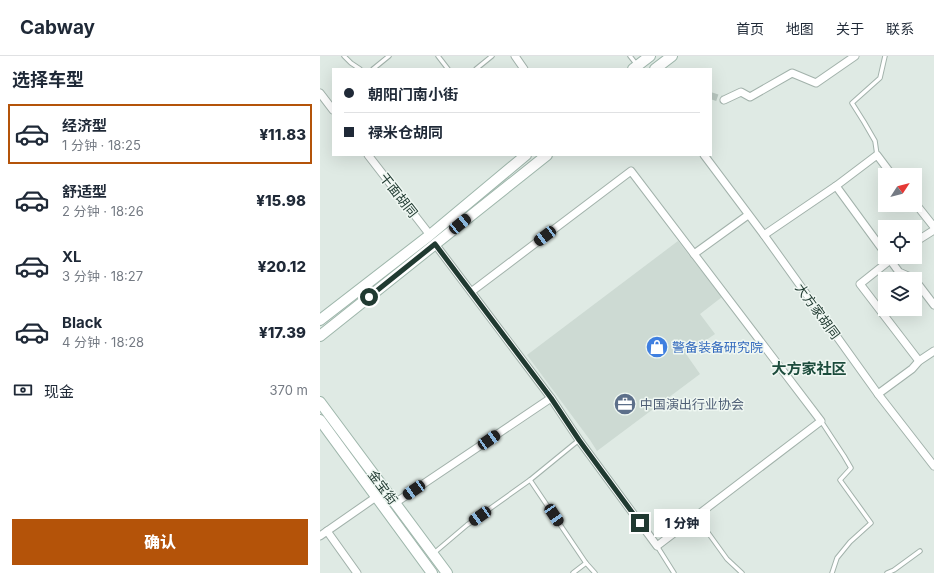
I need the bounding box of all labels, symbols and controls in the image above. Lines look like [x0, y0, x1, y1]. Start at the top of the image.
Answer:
text: Cabway [20, 16, 95, 39]
text: 首页 [736, 20, 764, 37]
text: 地图 [786, 20, 814, 37]
text: 关于 [836, 20, 864, 37]
text: 联系 [886, 20, 914, 37]
text: 选择车型 [12, 69, 84, 90]
text: 朝阳门南小街 [368, 85, 458, 104]
icon: car [14, 116, 50, 152]
text: 经济型 [62, 116, 107, 135]
text: 禄米仓胡同 [368, 123, 443, 142]
text: ¥11.83 [259, 125, 306, 144]
text: 1 分钟 · 18:25 [62, 137, 141, 153]
north arrow [878, 168, 922, 212]
map controls [878, 168, 922, 316]
street label: 干面胡同 [377, 170, 421, 220]
icon: car [14, 182, 50, 218]
text: 舒适型 [62, 182, 107, 201]
text: ¥15.98 [256, 191, 306, 210]
text: 2 分钟 · 18:26 [62, 203, 144, 219]
car [447, 212, 473, 236]
button: locate [878, 220, 922, 264]
car [532, 224, 558, 248]
text: XL [62, 247, 82, 266]
icon: car [14, 248, 50, 284]
text: ¥20.12 [258, 257, 306, 276]
text: 3 分钟 · 18:27 [62, 268, 143, 284]
button: layers [878, 272, 922, 316]
street label: 大方家胡同 [792, 280, 844, 342]
route start [360, 288, 378, 306]
text: Black [62, 313, 102, 332]
icon: car [14, 314, 50, 350]
text: ¥17.39 [259, 323, 306, 342]
text: 4 分钟 · 18:28 [62, 334, 144, 350]
shop icon: 警备装备研究院 [644, 334, 670, 360]
place label: 警备装备研究院 [672, 339, 763, 355]
district label: 大方家社区 [771, 359, 847, 378]
icon: cash [12, 379, 34, 401]
text: 现金 [44, 382, 74, 401]
text: 370 m [270, 382, 308, 398]
office icon: 中国演出行业协会 [612, 391, 638, 417]
place label: 中国演出行业协会 [640, 396, 744, 412]
car [476, 428, 502, 452]
street label: 金宝街 [365, 467, 401, 507]
car [401, 478, 427, 502]
car [542, 502, 566, 528]
car [467, 504, 493, 528]
callout: 1 分钟 [654, 509, 710, 537]
route end [631, 514, 649, 532]
text: 1 分钟 [665, 515, 699, 531]
button: 确认 [12, 519, 308, 565]

